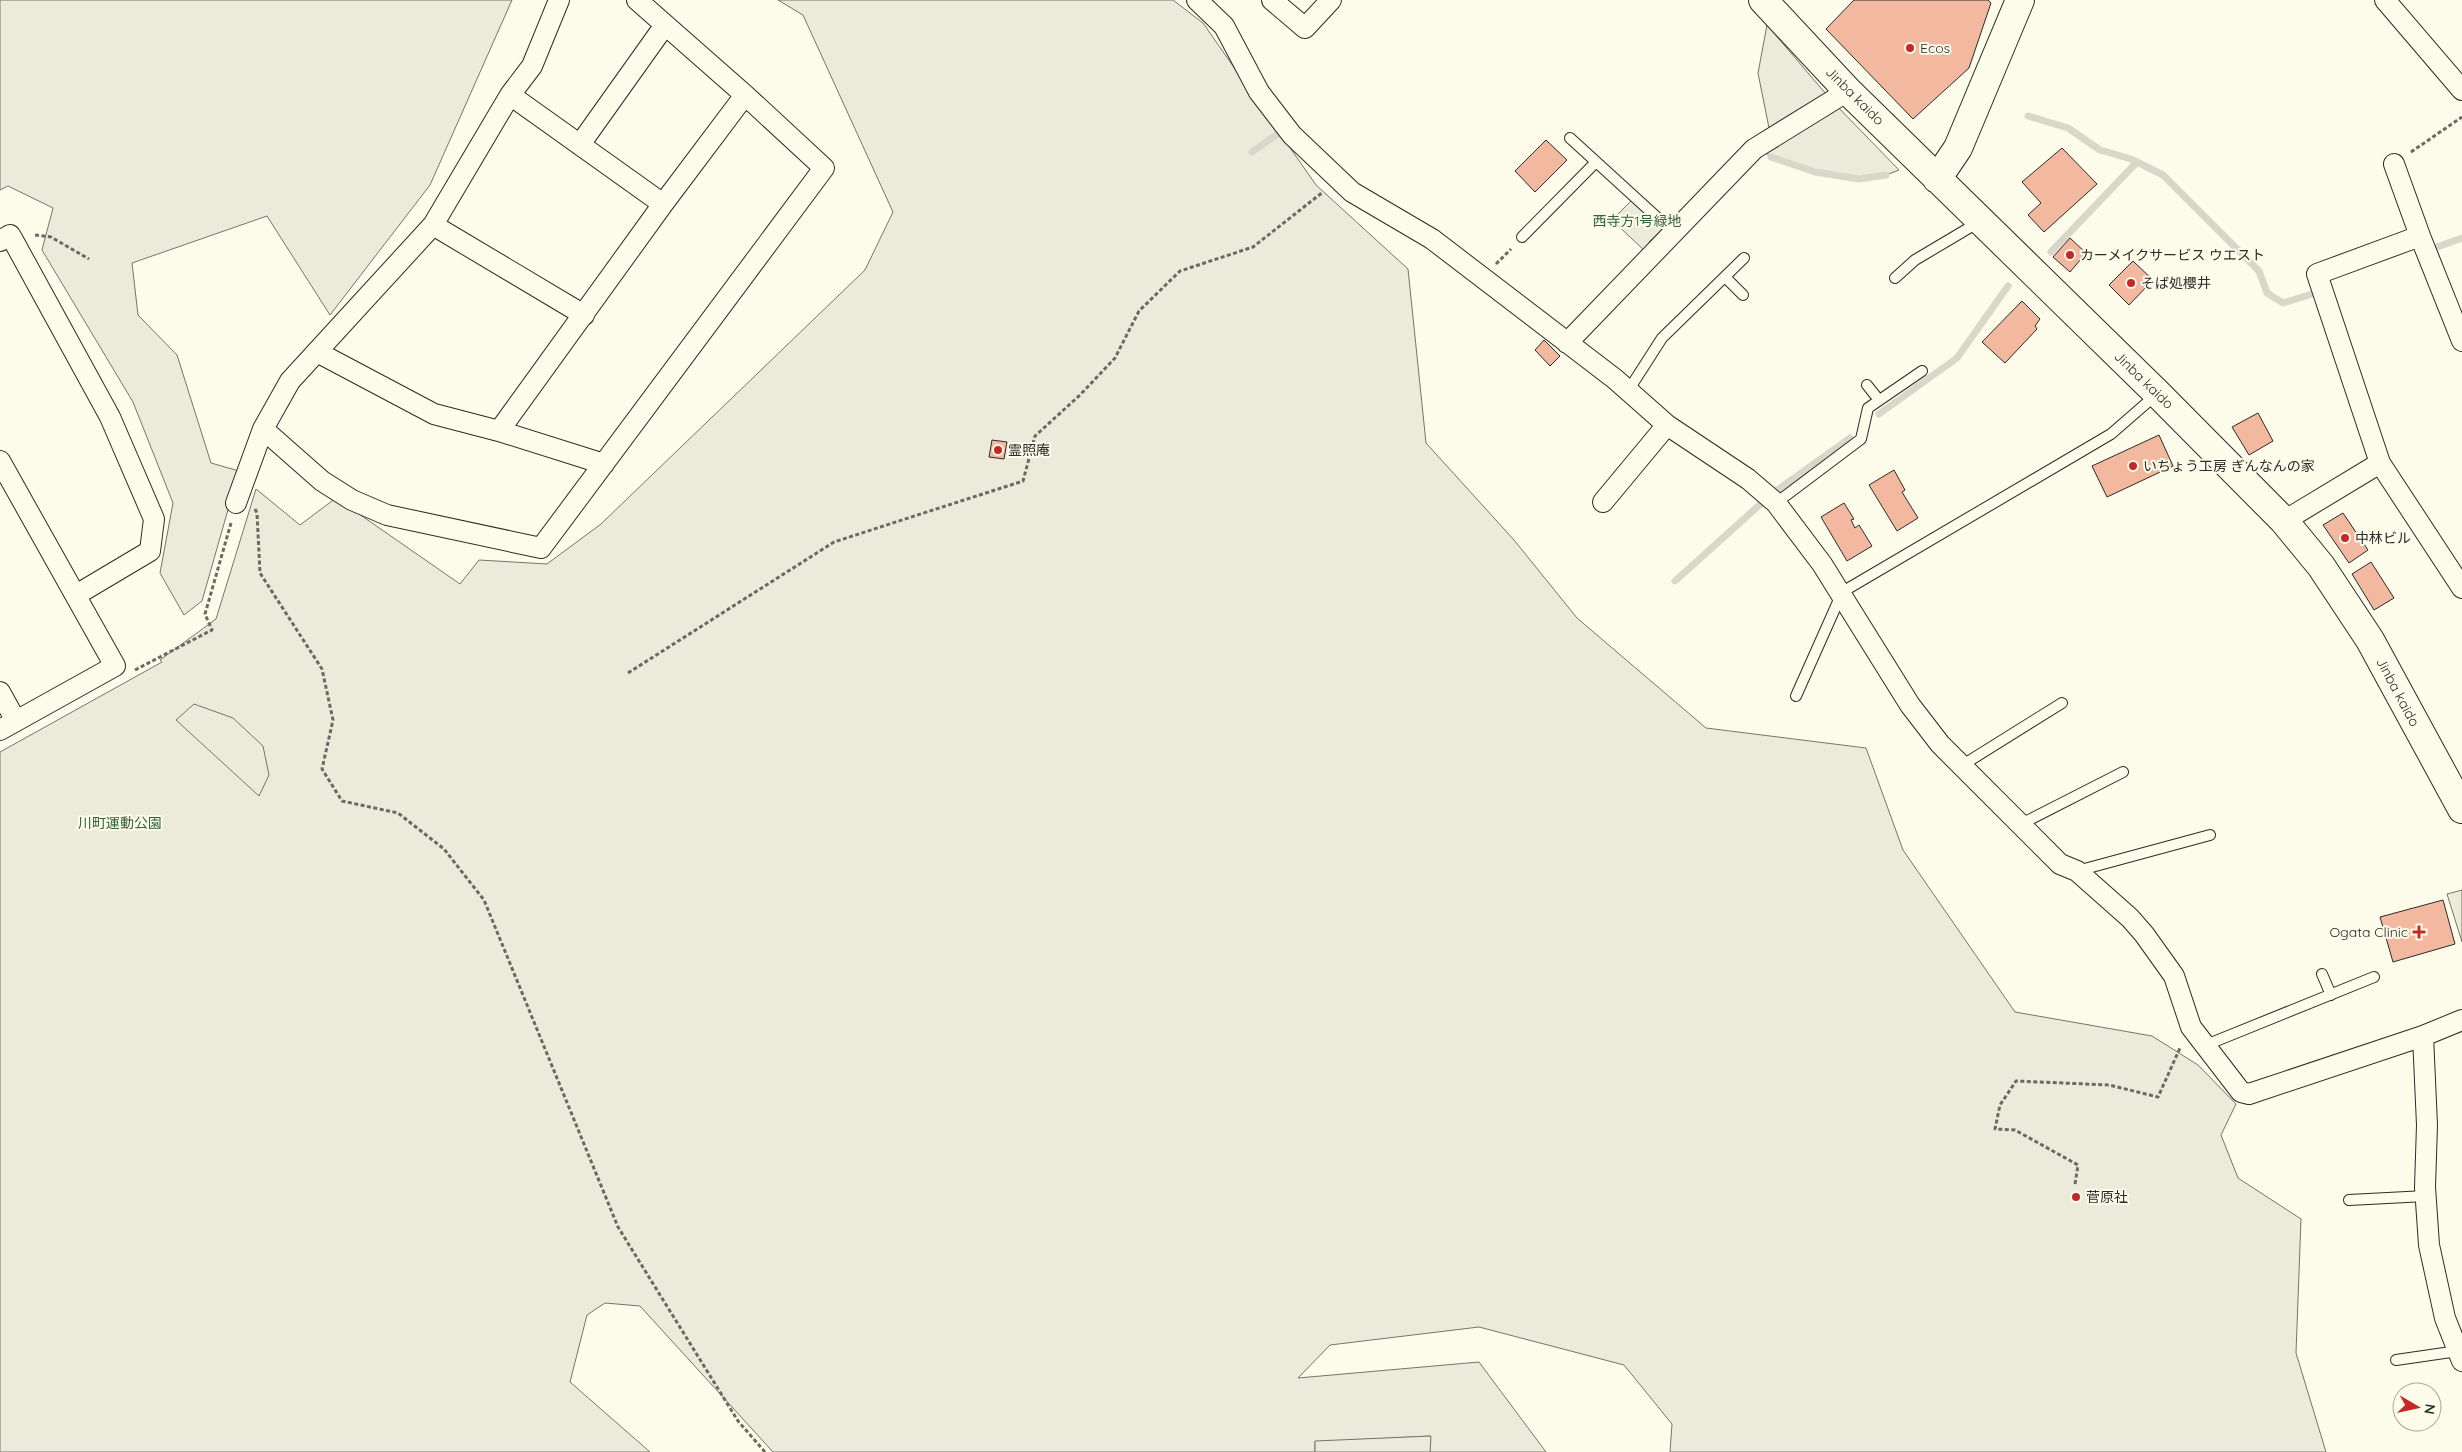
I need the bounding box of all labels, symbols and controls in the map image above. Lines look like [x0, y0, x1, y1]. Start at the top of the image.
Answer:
place label: Ecos [1920, 39, 1950, 57]
marker: Ecos [1904, 42, 1916, 54]
street label: Jinba kaido [1822, 63, 1888, 129]
park label: 西寺方1号緑地 [1592, 212, 1682, 230]
place label: カーメイクサービス ウエスト [2080, 246, 2265, 264]
marker: カーメイクサービス ウエスト [2064, 249, 2076, 261]
place label: そば処櫻井 [2141, 274, 2211, 292]
marker: そば処櫻井 [2125, 277, 2137, 289]
street label: Jinba kaido [2111, 347, 2177, 413]
place label: 霊照庵 [1008, 441, 1050, 459]
marker: 霊照庵 [992, 444, 1004, 456]
place label: いちょう工房 ぎんなんの家 [2143, 457, 2315, 475]
marker: いちょう工房 ぎんなんの家 [2127, 460, 2139, 472]
place label: 中林ビル [2355, 529, 2411, 547]
marker: 中林ビル [2339, 532, 2351, 544]
street label: Jinba kaido [2372, 654, 2424, 730]
park label: 川町運動公園 [78, 814, 162, 832]
place label: Ogata Clinic [2329, 923, 2408, 941]
marker: Ogata Clinic [2412, 925, 2426, 939]
place label: 菅原社 [2086, 1188, 2128, 1206]
marker: 菅原社 [2070, 1191, 2082, 1203]
north arrow [2392, 1382, 2442, 1432]
text: N [2420, 1403, 2440, 1416]

